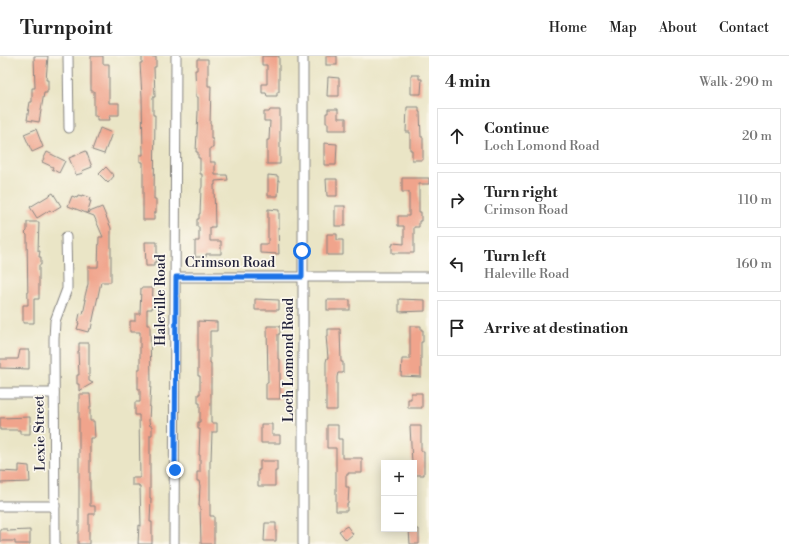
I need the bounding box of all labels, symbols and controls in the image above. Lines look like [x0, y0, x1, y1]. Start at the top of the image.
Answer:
text: Turnpoint [20, 16, 113, 40]
text: Home [549, 19, 587, 37]
text: Map [609, 19, 637, 37]
text: About [659, 19, 697, 37]
text: Contact [719, 19, 769, 37]
text: 4 min [445, 71, 490, 93]
text: Walk · 290 m [699, 74, 773, 90]
text: Continue [484, 119, 549, 138]
icon: ahead [446, 125, 468, 147]
text: 20 m [742, 128, 772, 144]
text: Loch Lomond Road [484, 138, 599, 154]
text: Turn right [484, 183, 558, 202]
icon: right [446, 189, 468, 211]
text: 110 m [738, 192, 772, 208]
text: Crimson Road [484, 202, 568, 218]
route start [293, 242, 311, 260]
text: Turn left [484, 247, 546, 266]
icon: left [446, 253, 468, 275]
street label: Haleville Road [152, 254, 170, 346]
street label: Crimson Road [185, 254, 275, 272]
text: 160 m [736, 256, 772, 272]
text: Haleville Road [484, 266, 569, 282]
street label: Loch Lomond Road [280, 298, 298, 422]
icon: arrive [446, 317, 468, 339]
text: Arrive at destination [484, 319, 628, 338]
street label: Lexie Street [30, 395, 50, 471]
map controls [381, 460, 417, 532]
button: + [381, 460, 417, 496]
route end [166, 461, 184, 479]
button: − [381, 496, 417, 532]

